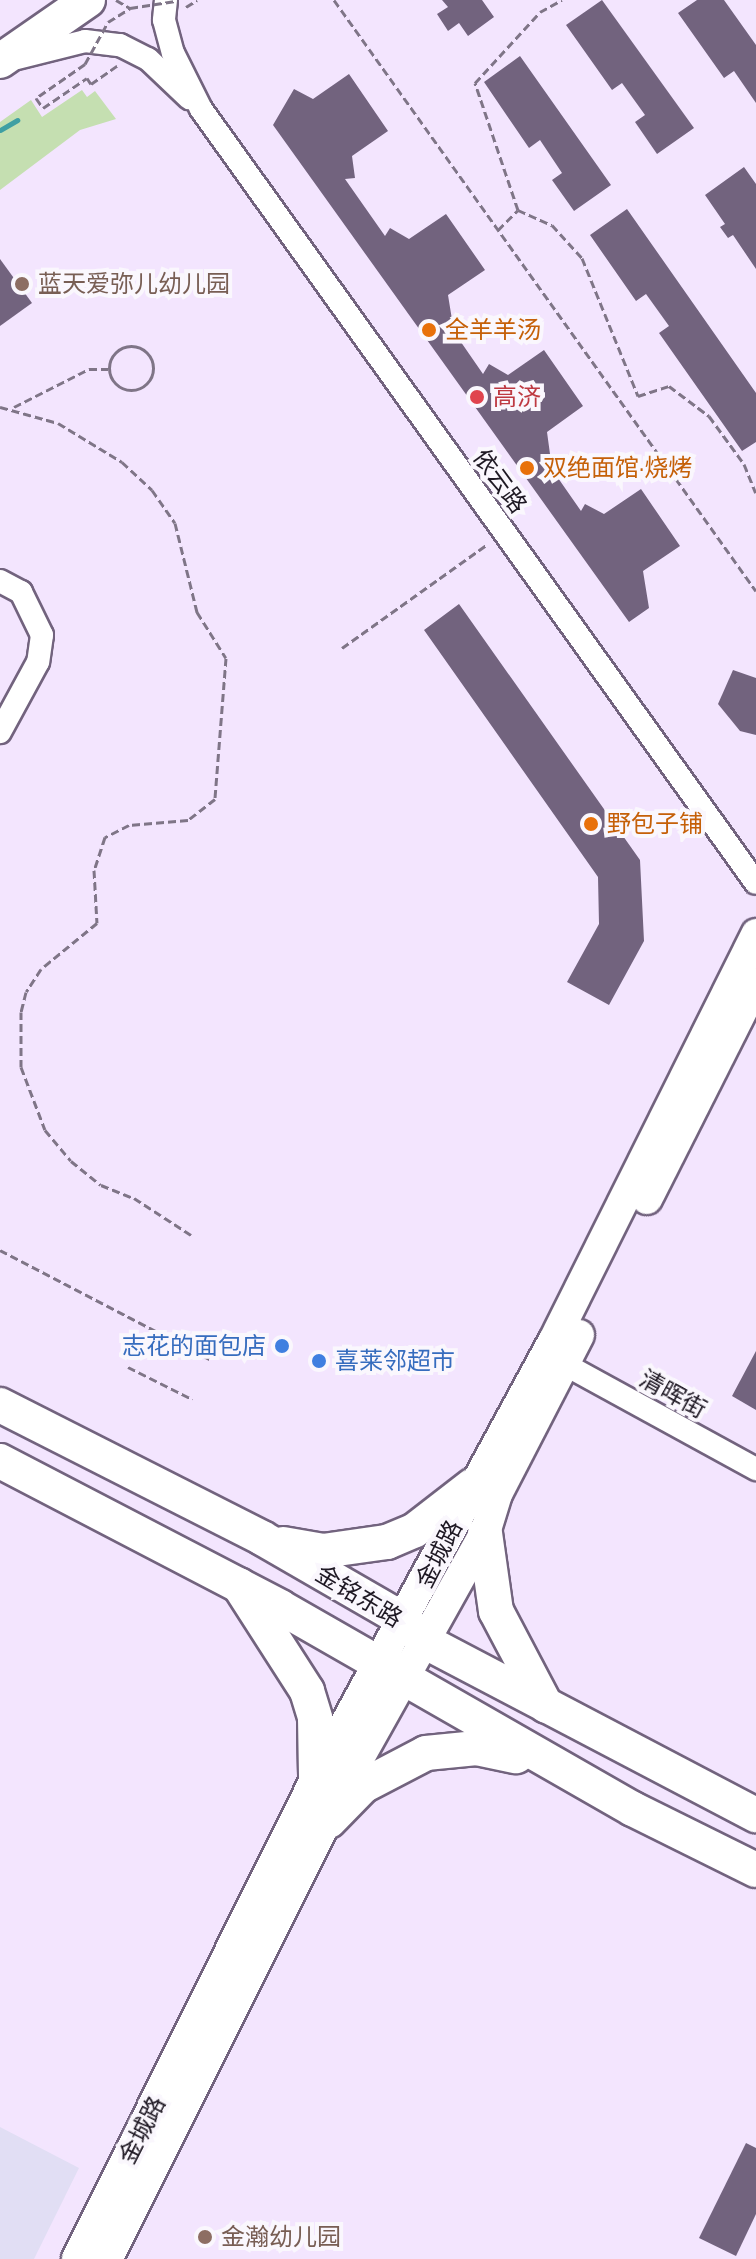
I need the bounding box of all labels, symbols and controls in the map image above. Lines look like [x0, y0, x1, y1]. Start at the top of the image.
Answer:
place label: 蓝天爱弥儿幼儿园 [38, 270, 230, 298]
marker: 蓝天爱弥儿幼儿园 [13, 275, 31, 293]
place label: 全羊羊汤 [445, 316, 541, 344]
marker: 全羊羊汤 [420, 321, 438, 339]
place label: 高济 [493, 383, 541, 411]
marker: 高济 [468, 388, 486, 406]
street label: 依云路 [467, 443, 533, 519]
place label: 双绝面馆·烧烤 [543, 454, 692, 482]
marker: 双绝面馆·烧烤 [518, 459, 536, 477]
place label: 野包子铺 [607, 810, 703, 838]
marker: 野包子铺 [582, 815, 600, 833]
place label: 志花的面包店 [122, 1332, 266, 1360]
marker: 志花的面包店 [273, 1337, 291, 1355]
place label: 喜莱邻超市 [335, 1347, 455, 1375]
marker: 喜莱邻超市 [310, 1352, 328, 1370]
street label: 清晖街 [635, 1364, 711, 1424]
street label: 金城路 [410, 1515, 468, 1593]
street label: 金铭东路 [310, 1559, 408, 1633]
street label: 金城路 [113, 2091, 171, 2169]
place label: 金瀚幼儿园 [221, 2223, 341, 2251]
marker: 金瀚幼儿园 [196, 2228, 214, 2246]

